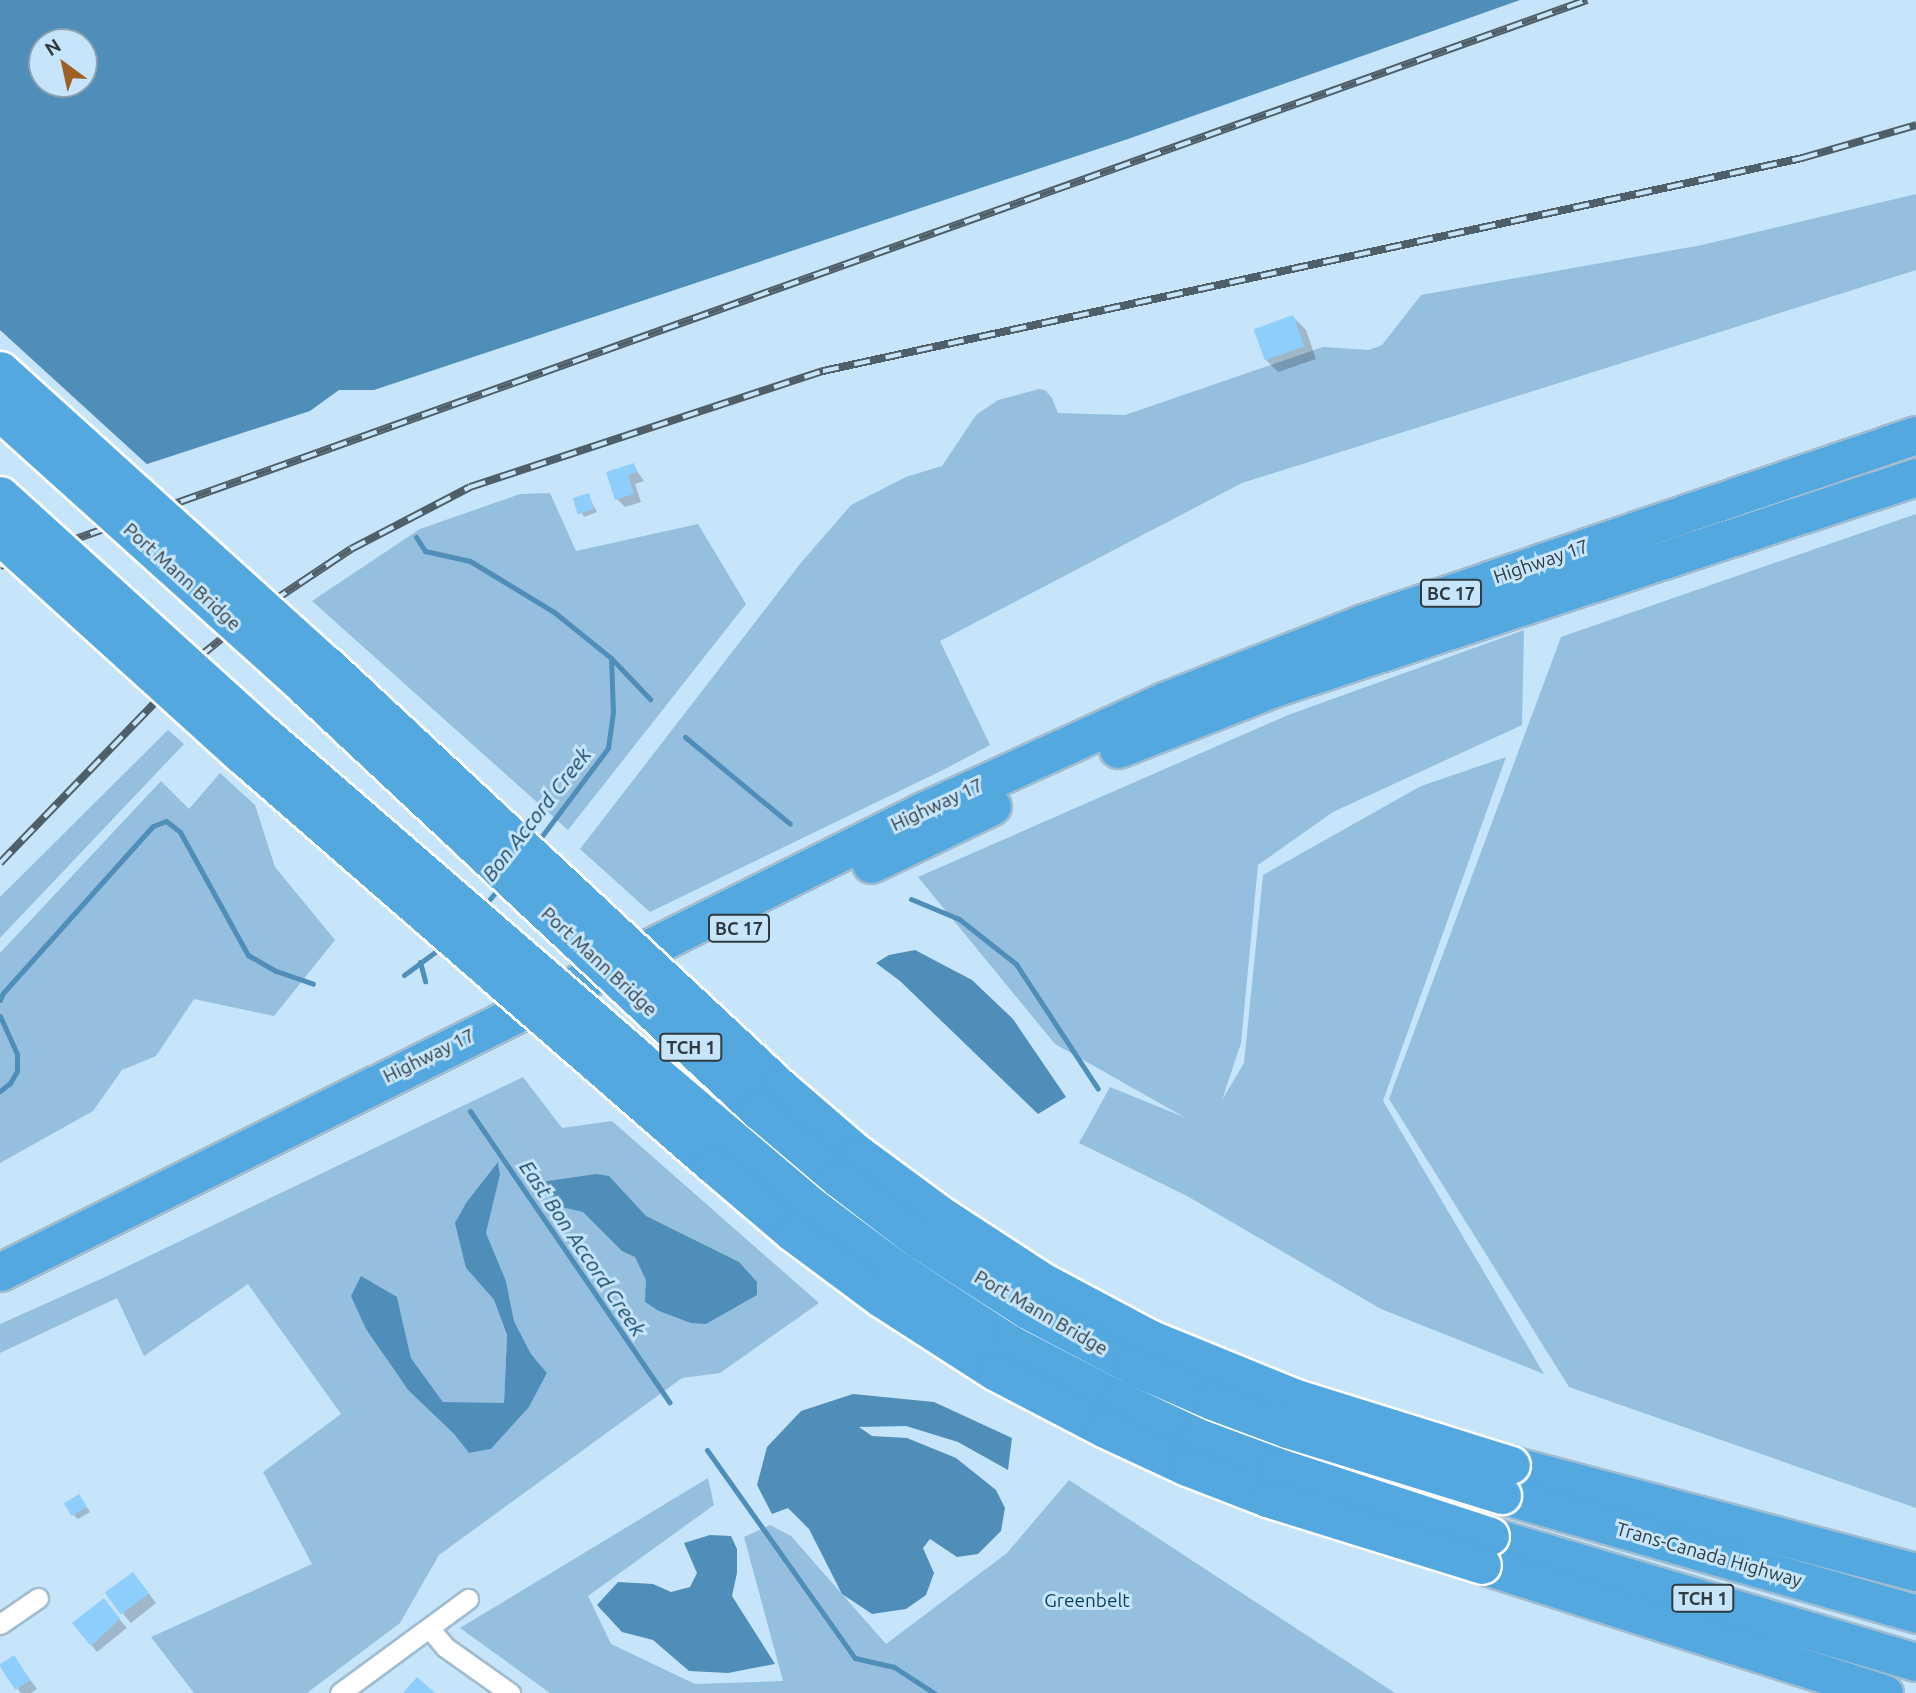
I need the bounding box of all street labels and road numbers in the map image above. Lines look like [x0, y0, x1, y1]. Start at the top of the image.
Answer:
street label: Port Mann Bridge [119, 518, 245, 636]
street label: Highway 17 [1490, 535, 1592, 589]
road number: BC 17 [1420, 578, 1482, 608]
street label: Highway 17 [887, 774, 987, 836]
street label: Port Mann Bridge [536, 903, 662, 1021]
road number: BC 17 [708, 914, 770, 943]
street label: Highway 17 [379, 1024, 479, 1088]
road number: TCH 1 [658, 1032, 724, 1062]
street label: Port Mann Bridge [970, 1266, 1112, 1360]
street label: Trans-Canada Highway [1614, 1518, 1804, 1592]
road number: TCH 1 [1670, 1583, 1736, 1612]

